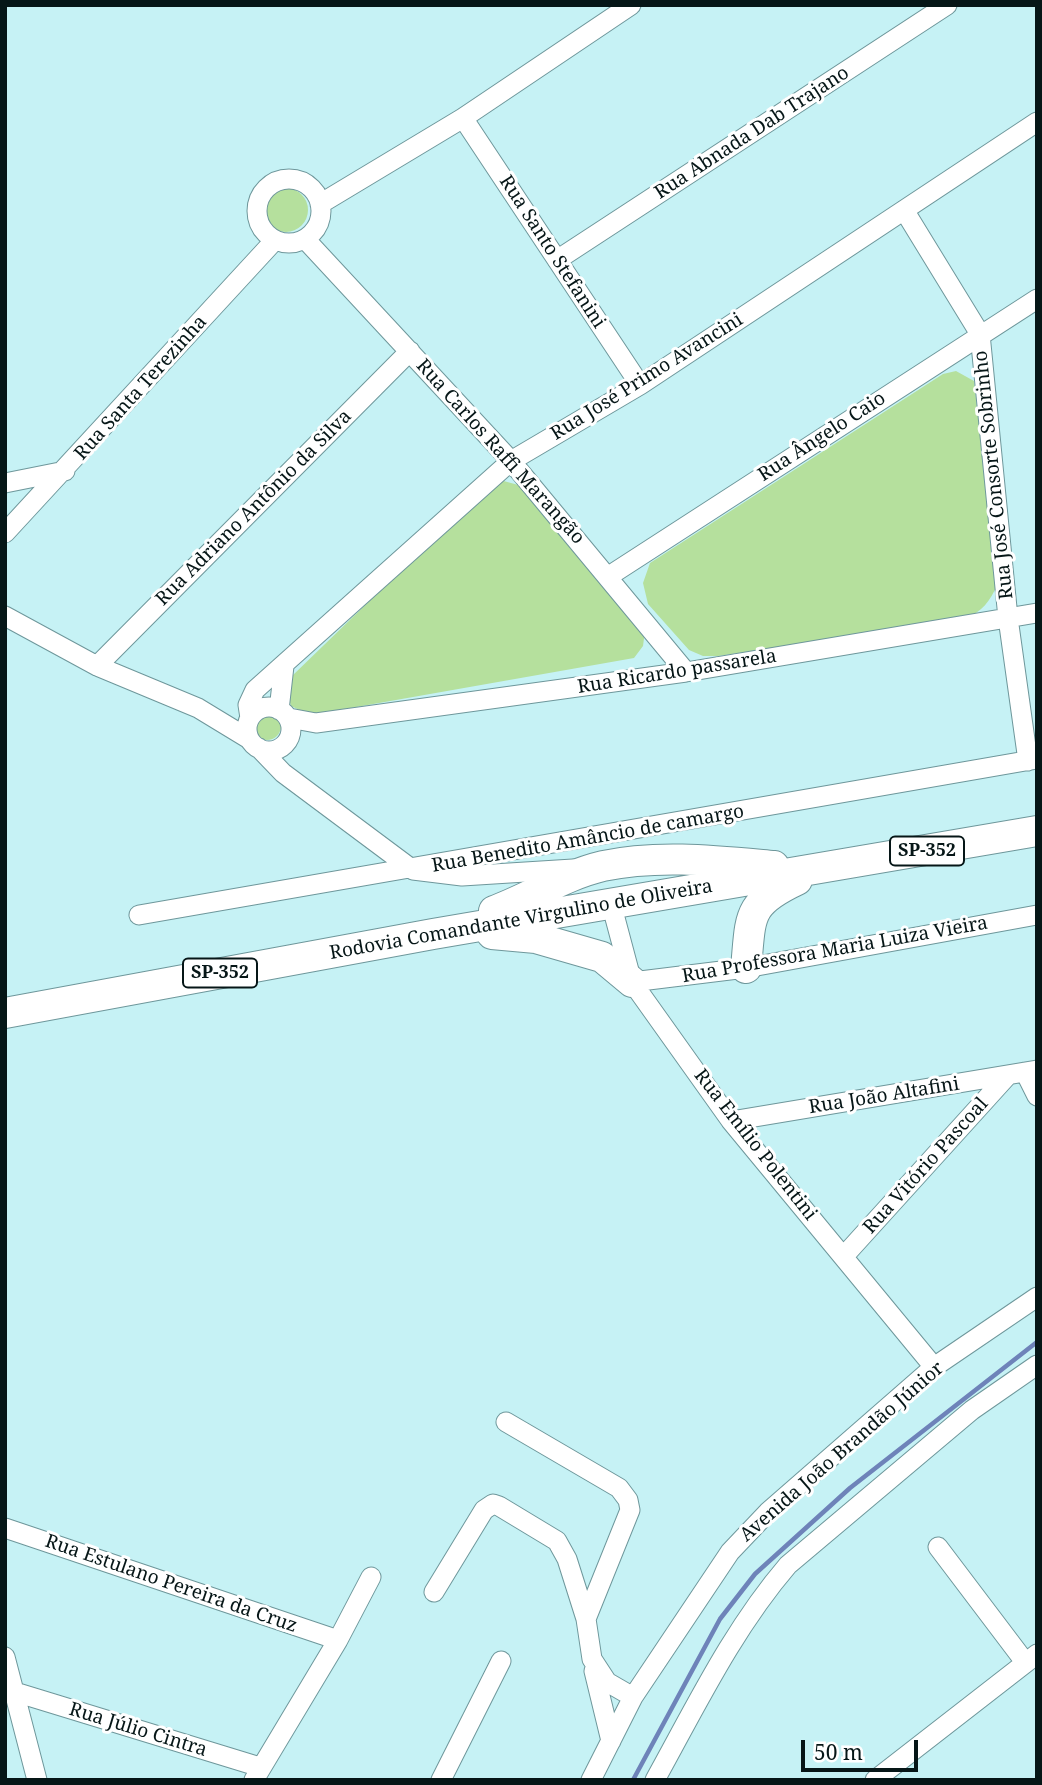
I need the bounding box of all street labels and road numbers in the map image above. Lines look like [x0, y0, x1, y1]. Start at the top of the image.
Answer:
street label: Rua Abnada Dab Trajano [651, 62, 853, 204]
street label: Rua Santo Stefanini [494, 171, 610, 333]
street label: Rua José Primo Avancini [547, 309, 747, 445]
street label: Rua Santa Terezinha [70, 311, 212, 465]
street label: Rua José Consorte Sobrinho [970, 349, 1018, 601]
street label: Rua Carlos Raffi Marangão [411, 355, 589, 549]
street label: Rua Ângelo Caio [754, 387, 890, 487]
street label: Rua Adriano Antônio da Silva [151, 405, 357, 611]
street label: Rua Ricardo passarela [576, 645, 778, 699]
street label: Rua Benedito Amâncio de camargo [430, 800, 746, 878]
road number: SP-352 [890, 836, 964, 866]
street label: Rodovia Comandante Virgulino de Oliveira [328, 875, 714, 965]
street label: Rua Professora Maria Luiza Vieira [680, 912, 990, 988]
road number: SP-352 [183, 958, 257, 988]
street label: Rua Emílio Polentini [689, 1065, 821, 1225]
street label: Rua João Altafini [807, 1073, 961, 1119]
street label: Rua Vitório Pascoal [859, 1093, 993, 1239]
street label: Avenida João Brandão Júnior [735, 1357, 949, 1547]
street label: Rua Estulano Pereira da Cruz [42, 1530, 300, 1638]
street label: Rua Júlio Cintra [66, 1698, 210, 1762]

